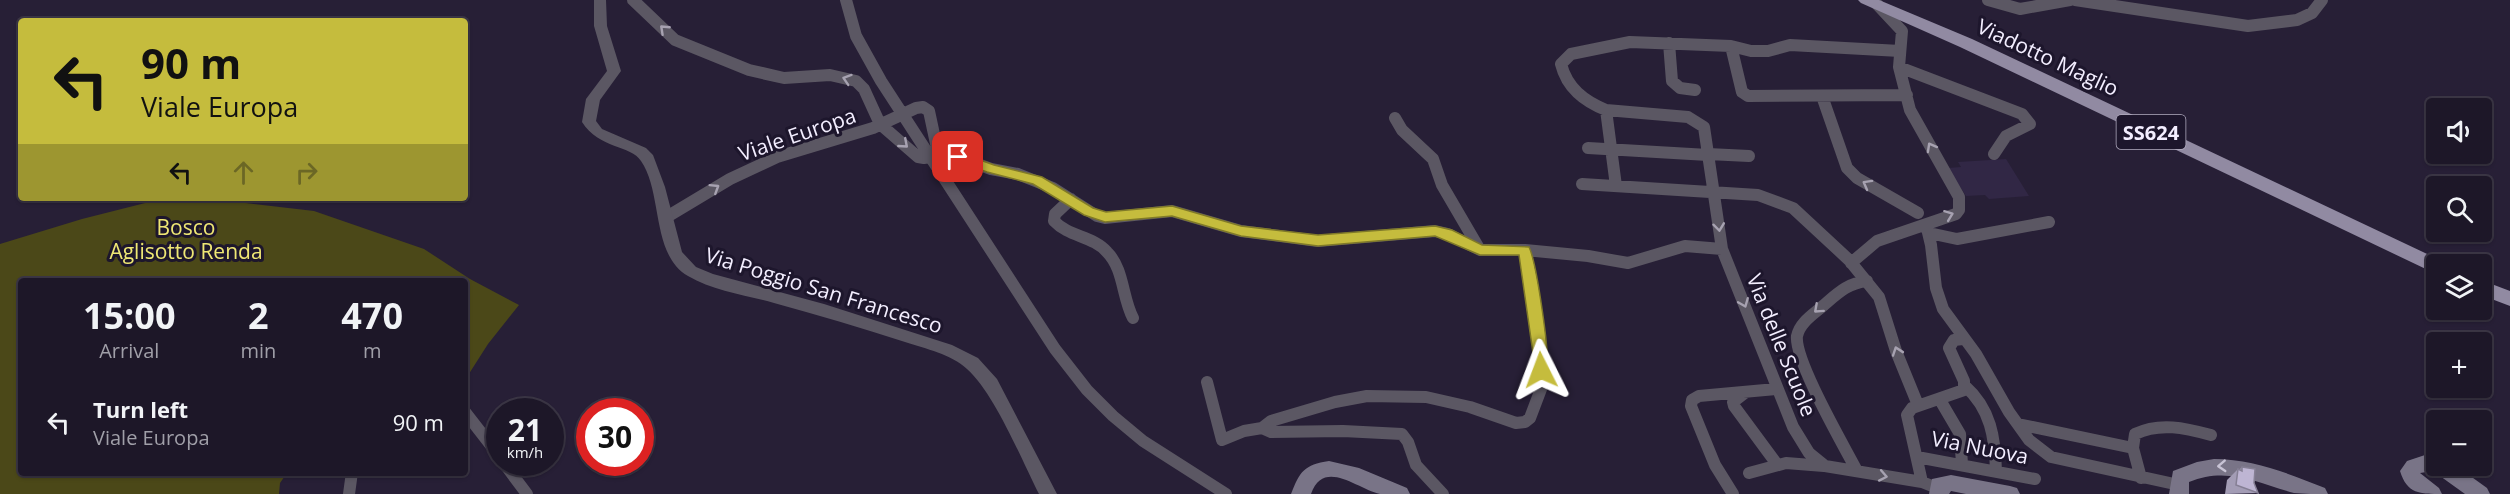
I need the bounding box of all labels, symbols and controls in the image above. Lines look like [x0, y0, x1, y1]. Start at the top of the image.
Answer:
street label: Viadotto Maglio [1973, 12, 2123, 102]
one-way arrow [661, 25, 671, 36]
text: 90 m [141, 34, 241, 91]
icon: left [42, 42, 120, 120]
one-way arrow [842, 74, 853, 86]
text: Viale Europa [141, 88, 298, 125]
map controls [2426, 98, 2492, 476]
button: sound [2426, 98, 2492, 164]
street label: Viale Europa [735, 101, 859, 167]
road number: SS624 [2116, 115, 2186, 149]
pin [932, 131, 983, 182]
one-way arrow [897, 137, 908, 148]
icon: arrive [941, 140, 974, 173]
one-way arrow [1927, 143, 1938, 153]
icon: left [164, 156, 197, 189]
icon: ahead [227, 156, 260, 189]
icon: right [290, 156, 323, 189]
button: search [2426, 176, 2492, 242]
one-way arrow [1863, 180, 1874, 191]
one-way arrow [709, 183, 719, 195]
one-way arrow [1943, 210, 1954, 222]
park label: Bosco Aglisotto Renda [109, 213, 263, 265]
one-way arrow [1712, 222, 1725, 231]
street label: Via Poggio San Francesco [702, 241, 946, 339]
button: layers [2426, 254, 2492, 320]
street label: Via delle Scuole [1741, 269, 1823, 421]
text: 15:00 [83, 291, 176, 340]
text: 2 [248, 291, 269, 340]
text: 470 [341, 291, 403, 340]
one-way arrow [1737, 297, 1749, 308]
one-way arrow [1814, 302, 1825, 313]
button: + [2426, 332, 2492, 398]
text: Arrival [99, 337, 159, 364]
text: min [240, 337, 276, 364]
text: m [363, 337, 381, 364]
position arrow [1509, 338, 1573, 402]
one-way arrow [1891, 346, 1904, 357]
text: Turn left [93, 394, 188, 424]
speed limit sign: 30 [576, 398, 654, 476]
icon: left [42, 406, 75, 439]
text: 90 m [393, 407, 444, 437]
text: 21 [508, 409, 542, 450]
button: − [2426, 410, 2492, 476]
text: Viale Europa [93, 424, 210, 451]
street label: Via Nuova [1929, 424, 2031, 470]
text: km/h [507, 442, 543, 462]
one-way arrow [2218, 460, 2227, 473]
one-way arrow [1878, 469, 1888, 482]

